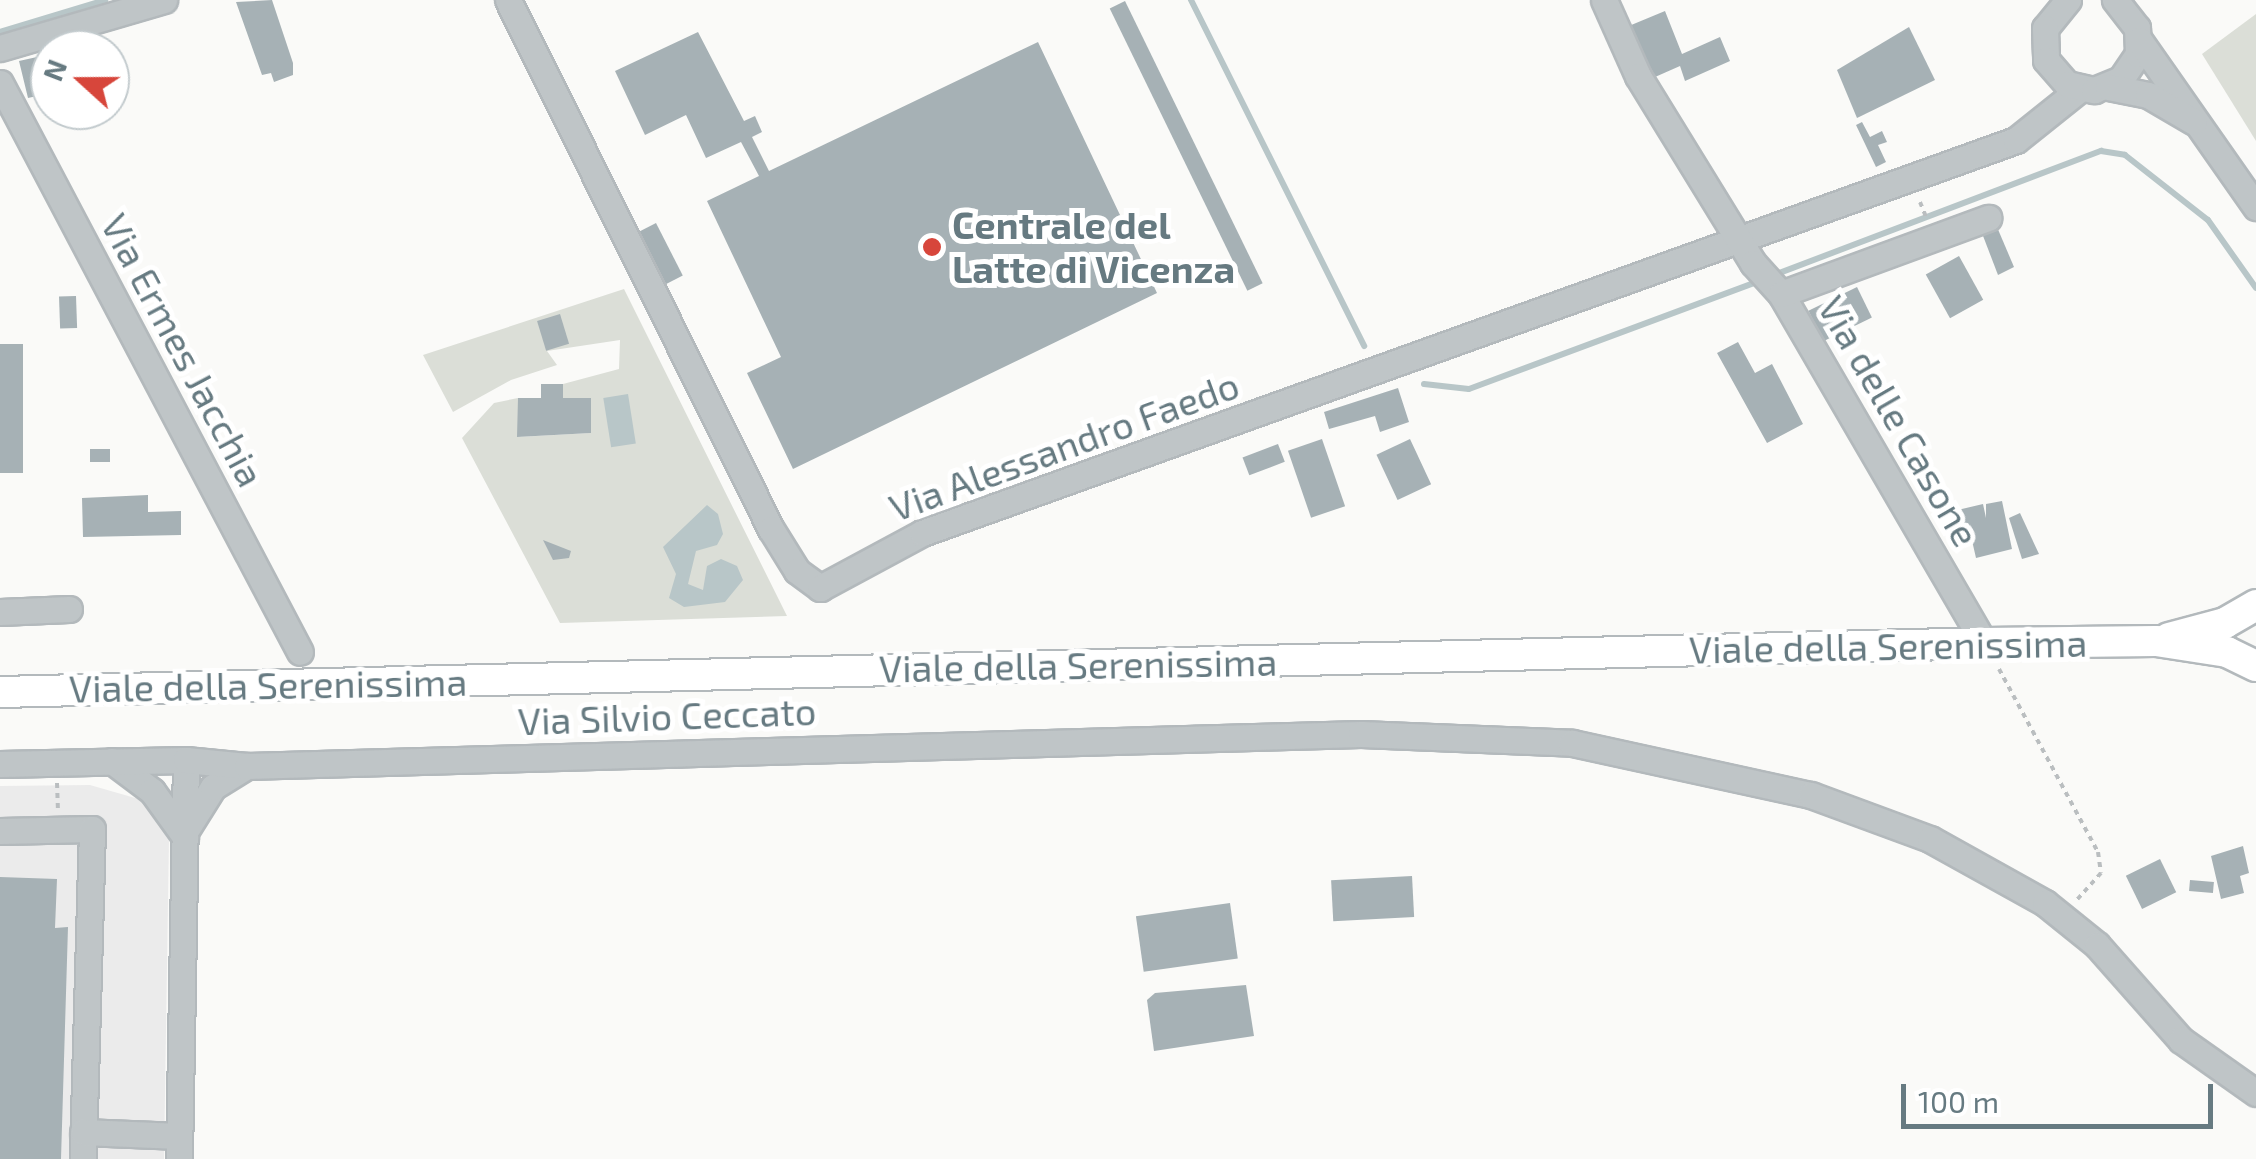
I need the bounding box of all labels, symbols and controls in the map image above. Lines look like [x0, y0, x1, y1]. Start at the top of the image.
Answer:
north arrow [30, 30, 130, 130]
text: N [34, 54, 73, 85]
place label: Centrale del Latte di Vicenza [952, 202, 1236, 292]
street label: Via Ermes Jacchia [92, 206, 274, 494]
marker: Centrale del Latte di Vicenza [921, 236, 943, 258]
street label: Via delle Casone [1809, 288, 1989, 554]
street label: Via Alessandro Faedo [883, 361, 1245, 531]
street label: Viale della Serenissima [1689, 620, 2087, 672]
street label: Viale della Serenissima [879, 639, 1277, 691]
street label: Viale della Serenissima [69, 659, 467, 711]
street label: Via Silvio Ceccato [517, 688, 817, 744]
scale bar [1906, 1064, 2218, 1126]
text: 100 m [1918, 1083, 1999, 1119]

